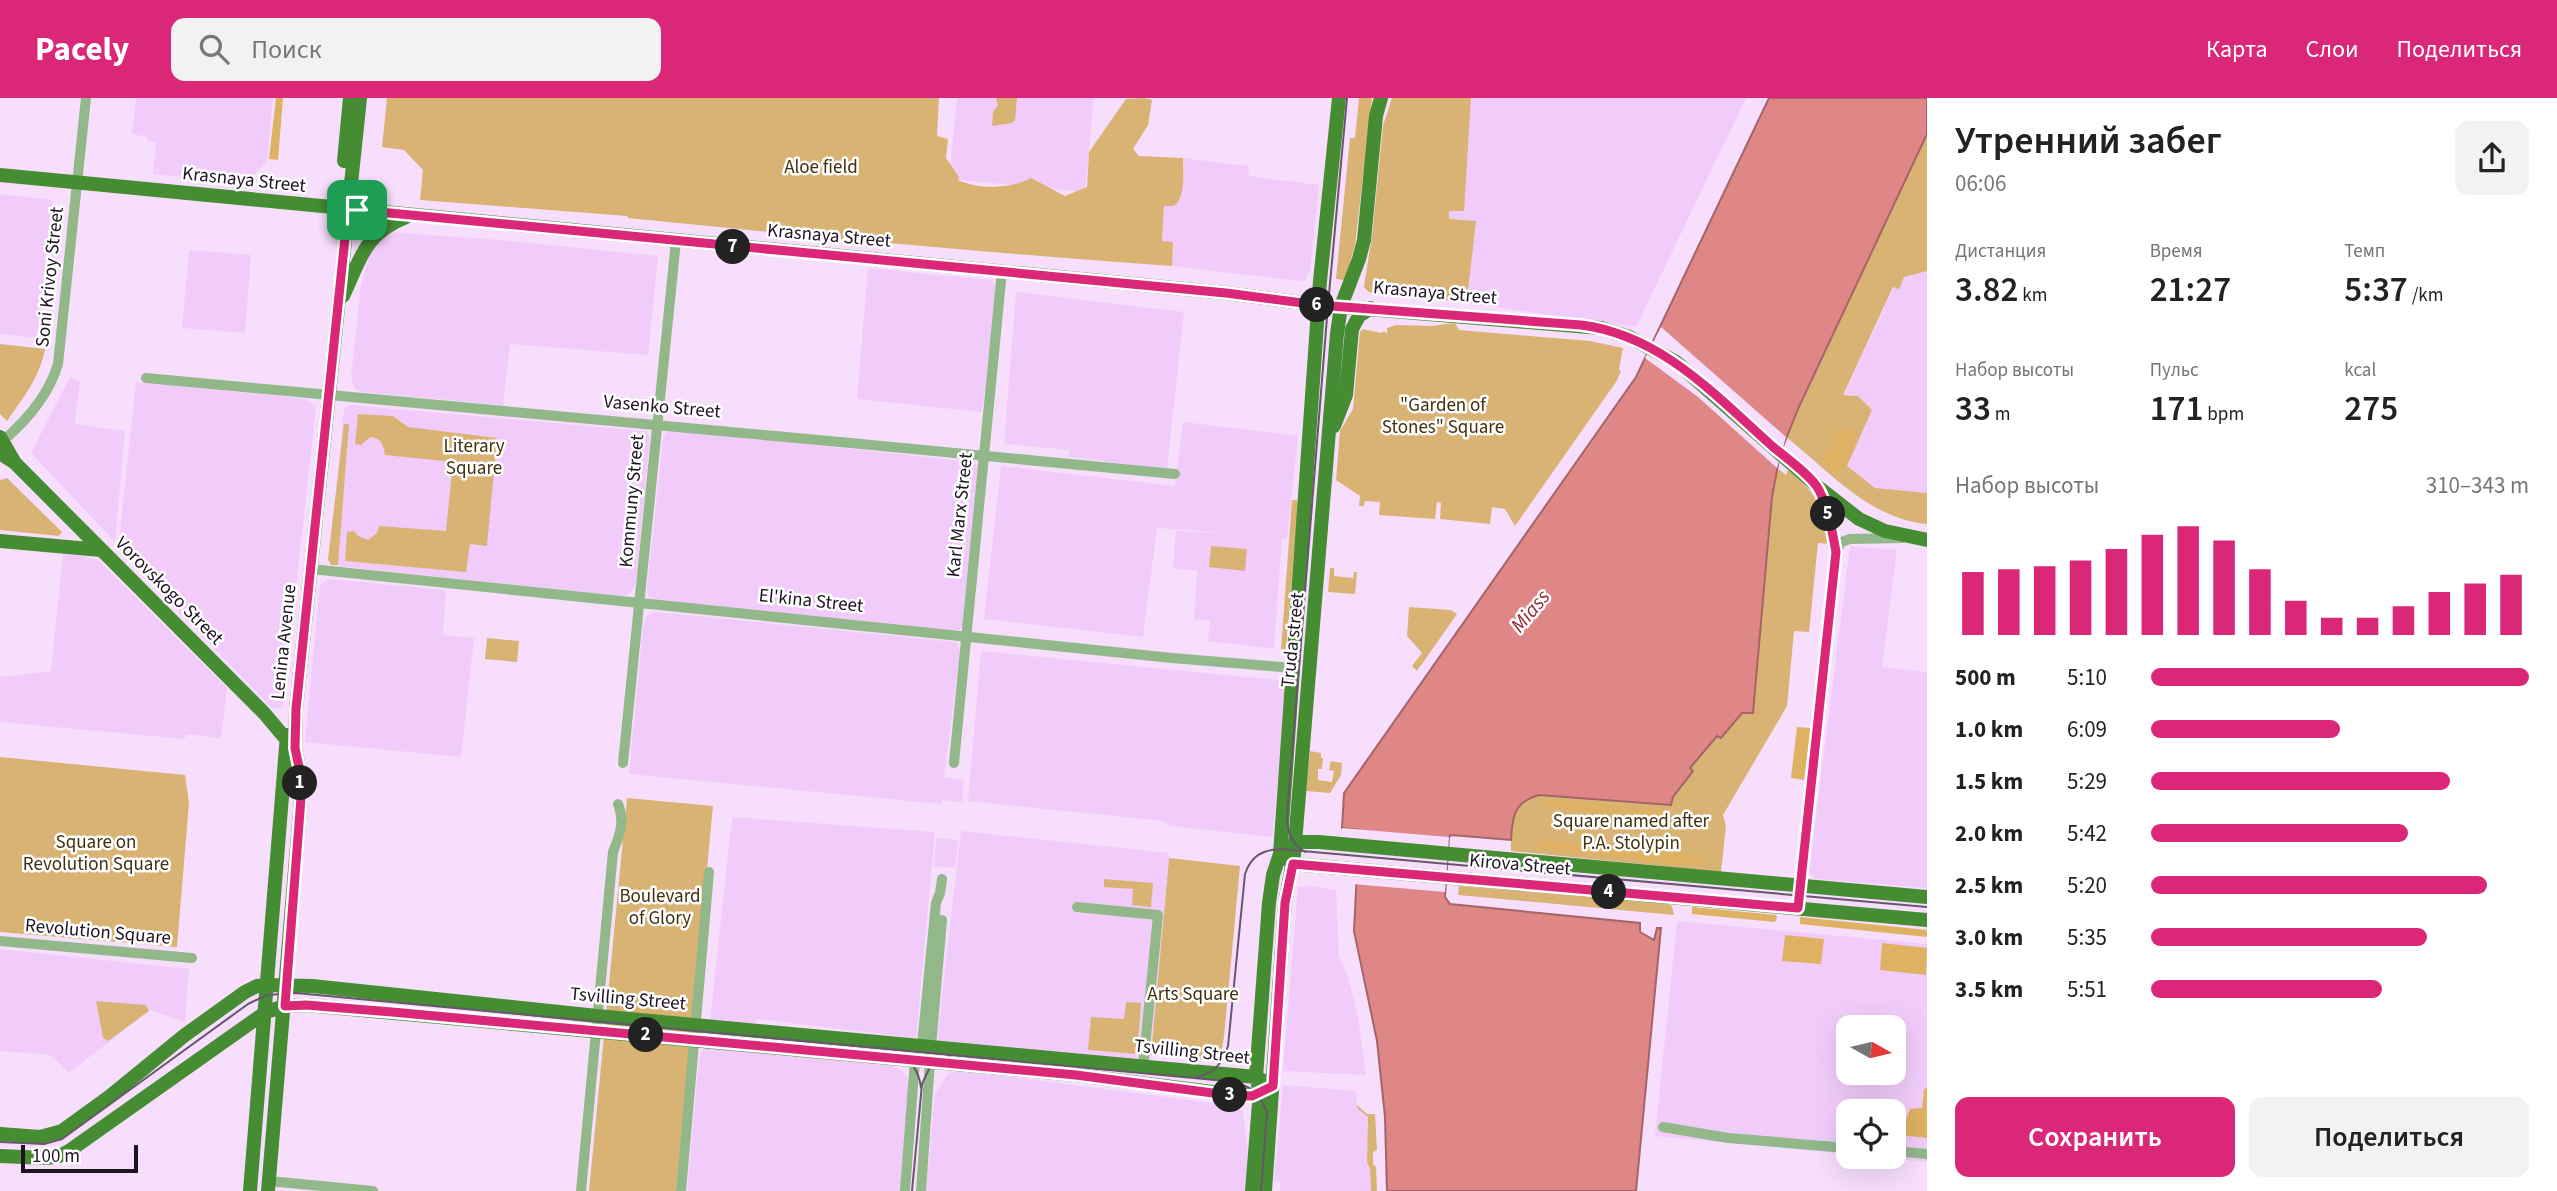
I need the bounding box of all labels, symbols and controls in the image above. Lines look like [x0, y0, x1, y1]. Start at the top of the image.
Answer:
search box [171, 18, 661, 81]
text: Pacely [35, 26, 129, 73]
icon: search [195, 30, 233, 68]
text: Поиск [251, 31, 322, 68]
text: Карта [2206, 32, 2268, 67]
text: Слои [2306, 32, 2359, 67]
text: Поделиться [2397, 32, 2522, 67]
text: Утренний забег [1955, 114, 2222, 168]
button: share [2455, 121, 2529, 195]
park label: Aloe field [784, 154, 858, 181]
street label: Krasnaya Street [181, 160, 308, 200]
text: 06:06 [1955, 167, 2006, 200]
pin [327, 180, 387, 240]
icon: arrive [338, 191, 376, 229]
street label: Soni Krivoy Street [29, 205, 71, 348]
street label: Krasnaya Street [766, 217, 893, 255]
pin: 7 [716, 230, 750, 264]
text: 7 [727, 233, 738, 260]
text: Дистанция [1955, 238, 2046, 265]
text: Время [2150, 238, 2203, 265]
text: Темп [2344, 238, 2385, 265]
text: 3.82 [1955, 265, 2019, 315]
text: 21:27 [2150, 265, 2231, 315]
text: 5:37 [2344, 265, 2408, 315]
street label: Krasnaya Street [1372, 274, 1499, 312]
text: km [2019, 282, 2047, 309]
text: /km [2408, 282, 2443, 309]
pin: 6 [1300, 288, 1334, 322]
text: 6 [1311, 291, 1322, 318]
text: Набор высоты [1955, 357, 2074, 384]
text: Пульс [2150, 357, 2199, 384]
text: kcal [2344, 357, 2376, 384]
text: 33 [1955, 384, 1991, 434]
text: 171 [2150, 384, 2204, 434]
text: 275 [2344, 384, 2398, 434]
street label: Vasenko Street [602, 388, 722, 426]
park label: "Garden of Stones" Square [1382, 392, 1504, 441]
text: m [1991, 401, 2010, 428]
text: bpm [2204, 401, 2244, 428]
park label: Literary Square [443, 433, 505, 482]
street label: Kommuny Street [613, 433, 651, 569]
street label: Karl Marx Street [940, 451, 980, 579]
text: Набор высоты [1955, 469, 2099, 502]
text: 310–343 m [2426, 469, 2529, 502]
pin: 5 [1811, 496, 1846, 532]
text: 5 [1822, 500, 1833, 527]
street label: Vorovskogo Street [109, 531, 230, 652]
street label: El'kina Street [757, 582, 865, 620]
street label: Lenina Avenue [265, 583, 303, 701]
water label: Miass [1503, 583, 1557, 639]
street label: Truda street [1275, 590, 1311, 689]
text: 500 m [1955, 661, 2016, 694]
text: 5:10 [2067, 661, 2107, 694]
text: 1.0 km [1955, 713, 2023, 746]
text: 6:09 [2067, 713, 2107, 746]
text: 1.5 km [1955, 765, 2023, 798]
text: 5:29 [2067, 765, 2107, 798]
pin: 1 [282, 766, 318, 800]
text: 1 [294, 769, 305, 796]
park label: Square named after P.A. Stolypin [1553, 808, 1710, 857]
text: 2.0 km [1955, 817, 2023, 850]
text: 5:42 [2067, 817, 2107, 850]
park label: Square on Revolution Square [23, 829, 169, 878]
street label: Kirova Street [1468, 847, 1572, 883]
text: 2.5 km [1955, 869, 2023, 902]
text: 5:20 [2067, 869, 2107, 902]
pin: 4 [1592, 874, 1626, 910]
text: 4 [1603, 878, 1614, 905]
park label: Boulevard of Glory [619, 883, 701, 932]
street label: Revolution Square [24, 912, 172, 952]
text: 3.0 km [1955, 921, 2023, 954]
text: 5:35 [2067, 921, 2107, 954]
text: 3.5 km [1955, 973, 2023, 1006]
text: 5:51 [2067, 973, 2107, 1006]
street label: Tsvilling Street [569, 980, 688, 1018]
park label: Arts Square [1147, 981, 1239, 1008]
north arrow [1836, 1015, 1906, 1085]
map controls [1836, 1015, 1906, 1169]
pin: 2 [628, 1018, 664, 1052]
text: 2 [640, 1021, 651, 1048]
street label: Tsvilling Street [1133, 1032, 1252, 1072]
pin: 3 [1212, 1077, 1248, 1112]
text: 3 [1224, 1081, 1235, 1108]
button: Сохранить [1955, 1097, 2235, 1177]
button: Поделиться [2249, 1097, 2529, 1177]
button: locate [1836, 1099, 1906, 1169]
scale bar [21, 1142, 138, 1174]
text: 100 m [32, 1143, 80, 1170]

